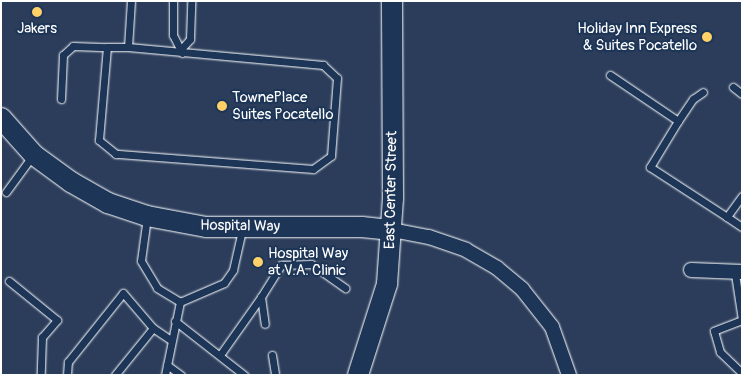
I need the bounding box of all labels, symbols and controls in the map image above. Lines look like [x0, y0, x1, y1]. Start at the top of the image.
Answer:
marker: Jakers [31, 6, 43, 18]
place label: Holiday Inn Express & Suites Pocatello [577, 19, 697, 54]
place label: Jakers [17, 20, 57, 38]
marker: Holiday Inn Express & Suites Pocatello [701, 31, 713, 43]
place label: TownePlace Suites Pocatello [232, 88, 333, 123]
marker: TownePlace Suites Pocatello [216, 100, 228, 112]
street label: East Center Street [381, 131, 401, 249]
street label: Hospital Way [200, 216, 280, 236]
place label: Hospital Way at V.A. Clinic [268, 244, 348, 279]
marker: Hospital Way at V.A. Clinic [252, 256, 264, 268]

